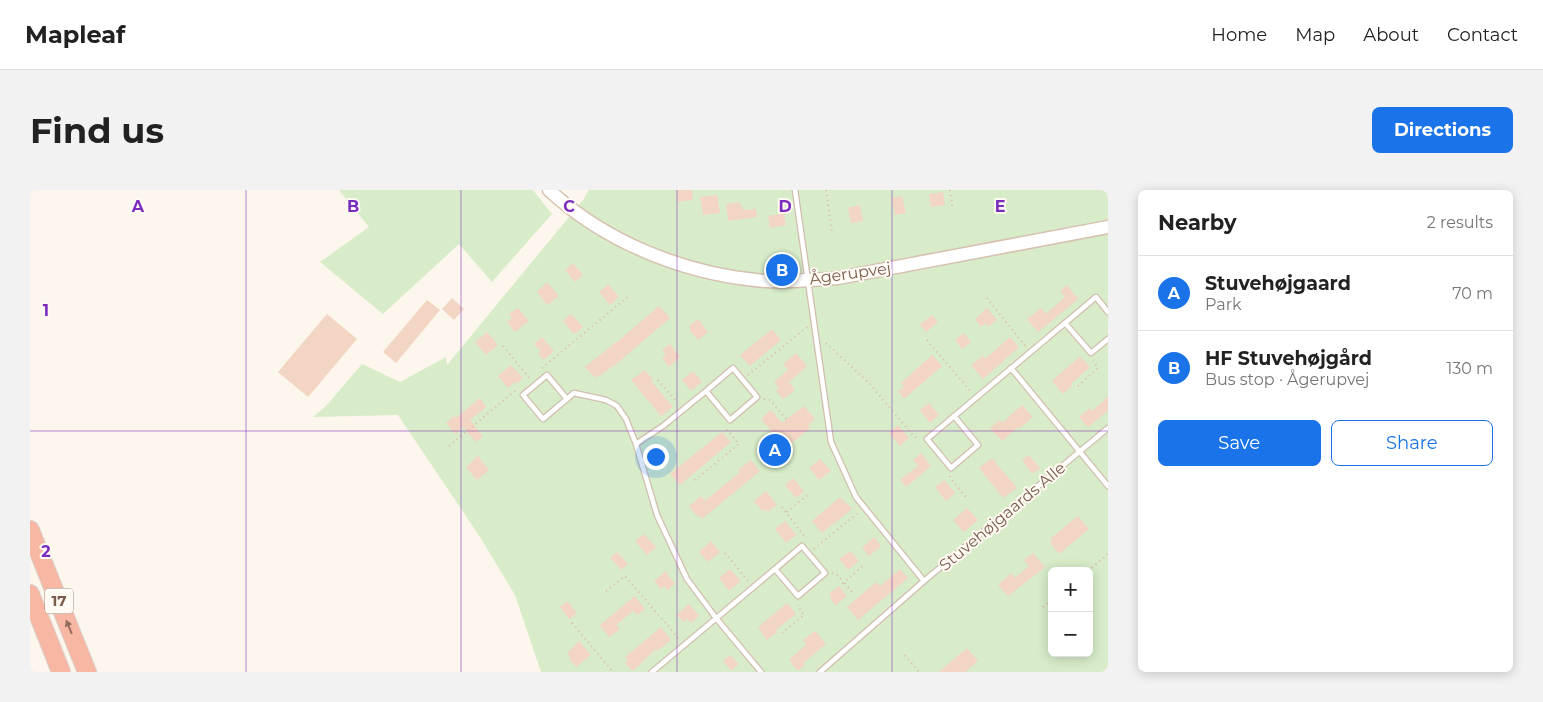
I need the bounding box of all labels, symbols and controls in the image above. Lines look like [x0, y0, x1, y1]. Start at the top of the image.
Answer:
text: Mapleaf [25, 20, 125, 49]
text: Home [1211, 24, 1267, 46]
text: Map [1295, 24, 1335, 46]
text: About [1363, 24, 1419, 46]
text: Contact [1447, 24, 1518, 46]
button: Directions [1372, 107, 1513, 153]
text: Find us [30, 109, 164, 152]
text: A [131, 197, 145, 216]
text: B [347, 197, 359, 216]
text: C [563, 197, 575, 216]
text: D [778, 197, 792, 216]
text: E [995, 197, 1005, 216]
text: Nearby [1158, 210, 1237, 235]
text: 2 results [1427, 213, 1493, 232]
pin: B [766, 251, 798, 289]
street label: Ågerupvej [808, 257, 892, 289]
text: Stuvehøjgaard [1205, 272, 1351, 295]
text: A [1168, 284, 1180, 303]
text: 70 m [1452, 284, 1493, 303]
text: Park [1205, 295, 1242, 314]
text: 1 [43, 301, 49, 320]
text: HF Stuvehøjgård [1205, 347, 1372, 370]
text: B [1168, 359, 1180, 378]
text: 130 m [1446, 359, 1493, 378]
text: Bus stop · Ågerupvej [1205, 370, 1369, 389]
button: Save [1158, 420, 1321, 466]
button: Share [1331, 420, 1493, 466]
pin: A [759, 431, 791, 469]
your location [643, 444, 669, 470]
street label: Stuvehøjgaards Alle [935, 458, 1069, 575]
text: 2 [41, 542, 51, 561]
map controls [1048, 567, 1093, 657]
button: + [1048, 567, 1093, 612]
road number: 17 [45, 588, 73, 614]
button: − [1048, 612, 1093, 657]
one-way arrow [65, 619, 73, 634]

